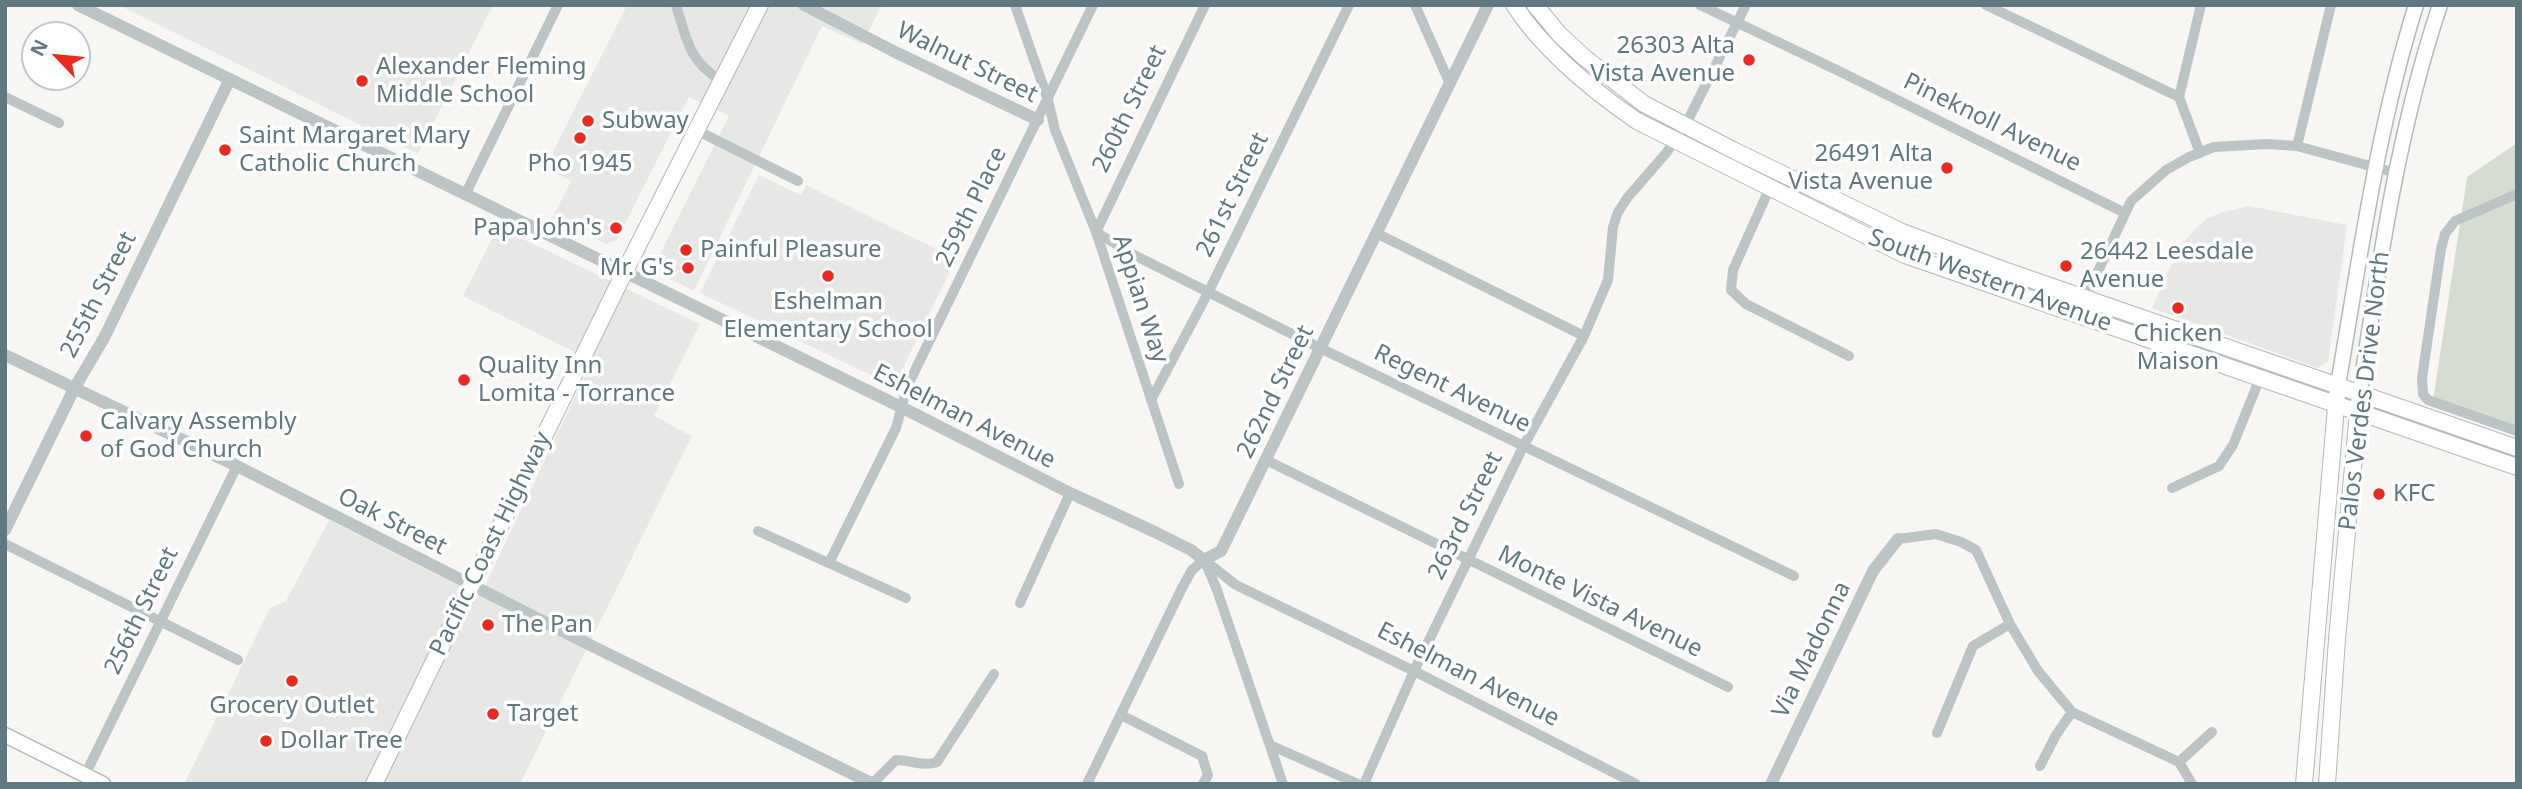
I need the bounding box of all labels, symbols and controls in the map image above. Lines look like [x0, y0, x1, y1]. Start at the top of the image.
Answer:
street label: Walnut Street [892, 17, 1042, 109]
north arrow [21, 21, 91, 91]
place label: 26303 Alta Vista Avenue [1590, 32, 1735, 88]
text: N [24, 35, 54, 60]
street label: 260th Street [1087, 41, 1173, 177]
marker: 26303 Alta Vista Avenue [1741, 52, 1757, 68]
place label: Alexander Fleming Middle School [376, 53, 586, 109]
street label: Pineknoll Avenue [1898, 68, 2086, 178]
marker: Alexander Fleming Middle School [354, 73, 370, 89]
place label: Subway [602, 107, 689, 135]
marker: Subway [580, 113, 596, 129]
place label: Saint Margaret Mary Catholic Church [239, 122, 470, 178]
street label: 261st Street [1191, 128, 1275, 262]
marker: Pho 1945 [572, 130, 588, 146]
place label: 26491 Alta Vista Avenue [1788, 140, 1933, 196]
marker: Saint Margaret Mary Catholic Church [217, 142, 233, 158]
street label: 259th Place [931, 142, 1013, 272]
place label: Pho 1945 [527, 150, 633, 178]
marker: 26491 Alta Vista Avenue [1939, 160, 1955, 176]
place label: Papa John's [473, 214, 602, 242]
marker: Papa John's [608, 220, 624, 236]
street label: South Western Avenue [1865, 224, 2115, 338]
street label: 255th Street [55, 227, 143, 363]
street label: Appian Way [1106, 231, 1174, 367]
place label: Painful Pleasure [700, 236, 882, 264]
place label: 26442 Leesdale Avenue [2080, 238, 2254, 294]
marker: Painful Pleasure [678, 242, 694, 258]
street label: Palos Verdes Drive North [2334, 250, 2396, 532]
place label: Mr. G's [600, 254, 674, 282]
marker: 26442 Leesdale Avenue [2058, 258, 2074, 274]
marker: Mr. G's [680, 260, 696, 276]
marker: Eshelman Elementary School [820, 268, 836, 284]
place label: Eshelman Elementary School [723, 288, 933, 344]
marker: Chicken Maison [2170, 300, 2186, 316]
place label: Chicken Maison [2134, 320, 2222, 376]
street label: 262nd Street [1231, 321, 1321, 463]
street label: Regent Avenue [1369, 339, 1535, 439]
place label: Quality Inn Lomita - Torrance [478, 352, 675, 408]
street label: Eshelman Avenue [868, 359, 1060, 475]
marker: Quality Inn Lomita - Torrance [456, 372, 472, 388]
place label: Calvary Assembly of God Church [100, 408, 296, 464]
street label: Pacific Coast Highway [424, 427, 558, 661]
marker: Calvary Assembly of God Church [78, 428, 94, 444]
street label: 263rd Street [1423, 447, 1509, 585]
place label: KFC [2393, 480, 2435, 508]
street label: Oak Street [333, 482, 451, 562]
marker: KFC [2371, 486, 2387, 502]
street label: Monte Vista Avenue [1493, 540, 1707, 664]
street label: 256th Street [99, 543, 185, 679]
street label: Via Madonna [1767, 577, 1857, 723]
place label: The Pan [502, 611, 593, 639]
marker: The Pan [480, 617, 496, 633]
street label: Eshelman Avenue [1372, 617, 1564, 733]
marker: Grocery Outlet [284, 673, 300, 689]
place label: Grocery Outlet [209, 692, 375, 720]
place label: Target [507, 700, 579, 728]
marker: Target [485, 706, 501, 722]
place label: Dollar Tree [280, 727, 403, 755]
marker: Dollar Tree [258, 733, 274, 749]

